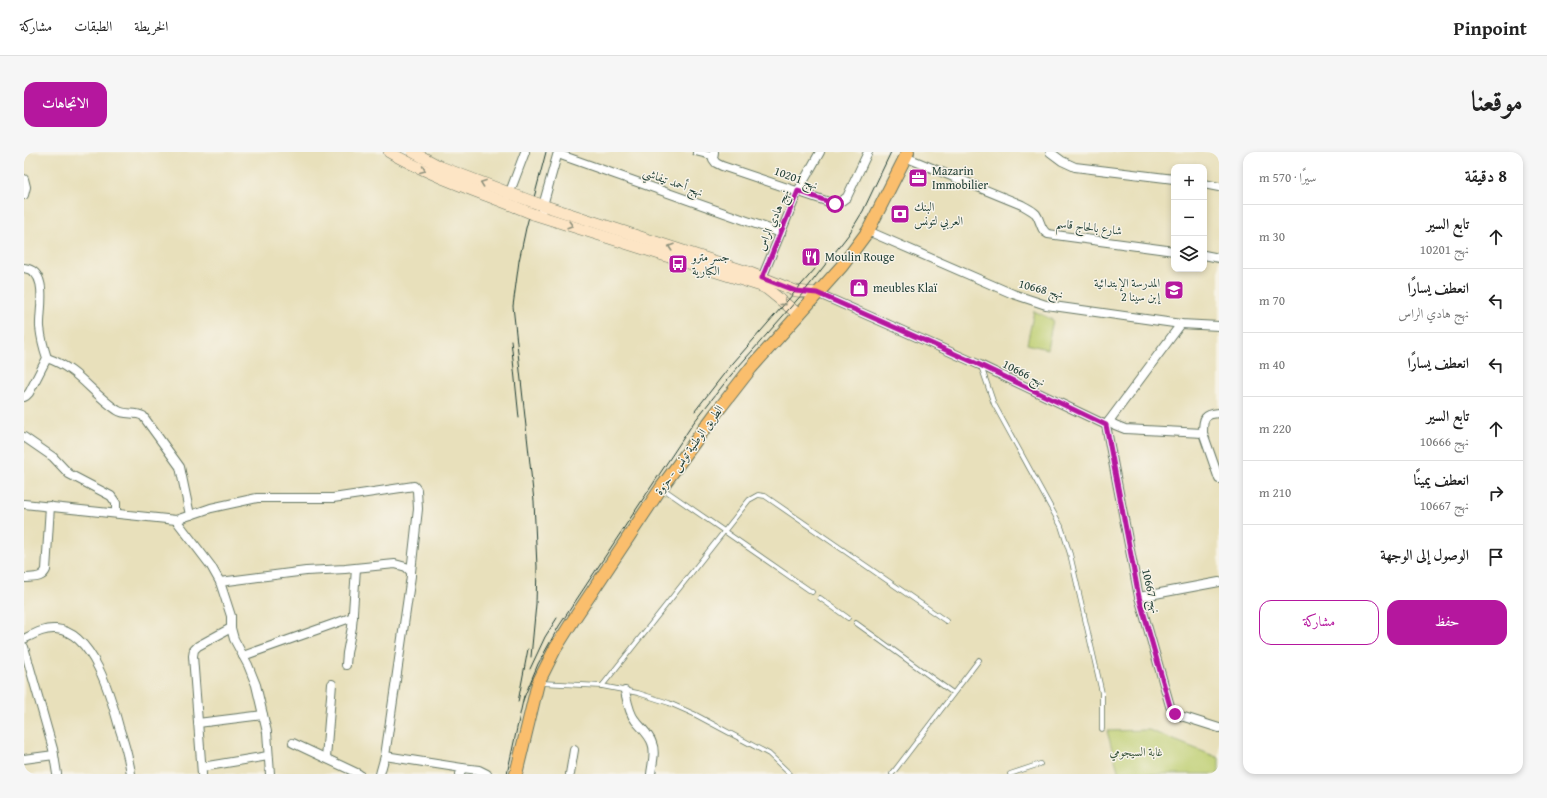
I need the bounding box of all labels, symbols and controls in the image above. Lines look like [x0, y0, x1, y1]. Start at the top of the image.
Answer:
text: Pinpoint [1454, 14, 1527, 42]
text: مشاركة [20, 16, 52, 36]
text: الطبقات [74, 16, 112, 36]
text: الخريطة [134, 16, 168, 36]
text: موقعنا [1471, 80, 1523, 121]
button: الاتجاهات [24, 82, 107, 127]
street label: نهج 10201 [771, 162, 820, 196]
place label: Mazarin Immobilier [932, 162, 988, 193]
street label: نهج أحمد تيفاشي [640, 163, 705, 203]
text: 8 دقيقة [1465, 163, 1507, 188]
map controls [1171, 164, 1207, 272]
button: + [1171, 164, 1207, 200]
one-way arrow [419, 165, 427, 173]
office icon: Mazarin Immobilier [907, 167, 929, 189]
text: سيرًا · 570 m [1259, 168, 1317, 187]
one-way arrow [479, 179, 486, 188]
street label: نهج هادي الراس [752, 186, 796, 254]
route start [826, 195, 844, 213]
place label: البنك العربي لتونس [914, 198, 963, 231]
button: − [1171, 200, 1207, 236]
bank icon: البنك العربي لتونس [889, 203, 911, 225]
text: تابع السير [1427, 213, 1469, 234]
street label: شارع بالحاج قاسم [1054, 214, 1123, 243]
one-way arrow [567, 221, 574, 229]
icon: ahead [1485, 226, 1507, 248]
text: 30 m [1259, 227, 1285, 246]
button: layers [1171, 236, 1207, 272]
text: نهج 10201 [1420, 240, 1469, 259]
one-way arrow [668, 244, 675, 252]
restaurant icon: Moulin Rouge [800, 246, 822, 268]
place label: جسر مترو الكبارية [690, 248, 730, 279]
place label: Moulin Rouge [825, 248, 895, 265]
bus stop icon: جسر مترو الكبارية [667, 253, 689, 275]
street label: نهج 10668 [1016, 274, 1065, 306]
place label: المدرسة الإبتدائية إبن سينا 2 [1094, 274, 1161, 305]
shop icon: meubles Klaï [848, 277, 870, 299]
text: انعطف يسارًا [1407, 277, 1469, 298]
place label: meubles Klaï [873, 279, 938, 296]
school or university icon: المدرسة الإبتدائية إبن سينا 2 [1163, 279, 1185, 301]
icon: left [1485, 290, 1507, 312]
text: 70 m [1259, 291, 1285, 310]
one-way arrow [780, 298, 787, 305]
text: نهج هادي الراس [1398, 304, 1469, 323]
text: انعطف يسارًا [1407, 352, 1469, 373]
icon: left [1485, 354, 1507, 376]
street label: نهج 10666 [999, 355, 1048, 393]
text: 40 m [1259, 355, 1285, 374]
street label: الطريق الوطنية تونس - حزوة [650, 401, 728, 499]
text: تابع السير [1427, 405, 1469, 426]
icon: ahead [1485, 418, 1507, 440]
text: 220 m [1259, 419, 1291, 438]
text: نهج 10666 [1420, 432, 1469, 451]
text: انعطف يمينًا [1413, 469, 1469, 490]
icon: right [1485, 482, 1507, 504]
text: 210 m [1259, 483, 1291, 502]
text: نهج 10667 [1420, 496, 1469, 515]
text: الوصول إلى الوجهة [1380, 544, 1469, 565]
icon: arrive [1485, 546, 1507, 568]
street label: نهج 10667 [1135, 567, 1165, 616]
button: مشاركة [1259, 600, 1379, 645]
button: حفظ [1387, 600, 1507, 645]
route end [1166, 705, 1184, 723]
park label: غابة السيجومي [1109, 743, 1163, 762]

